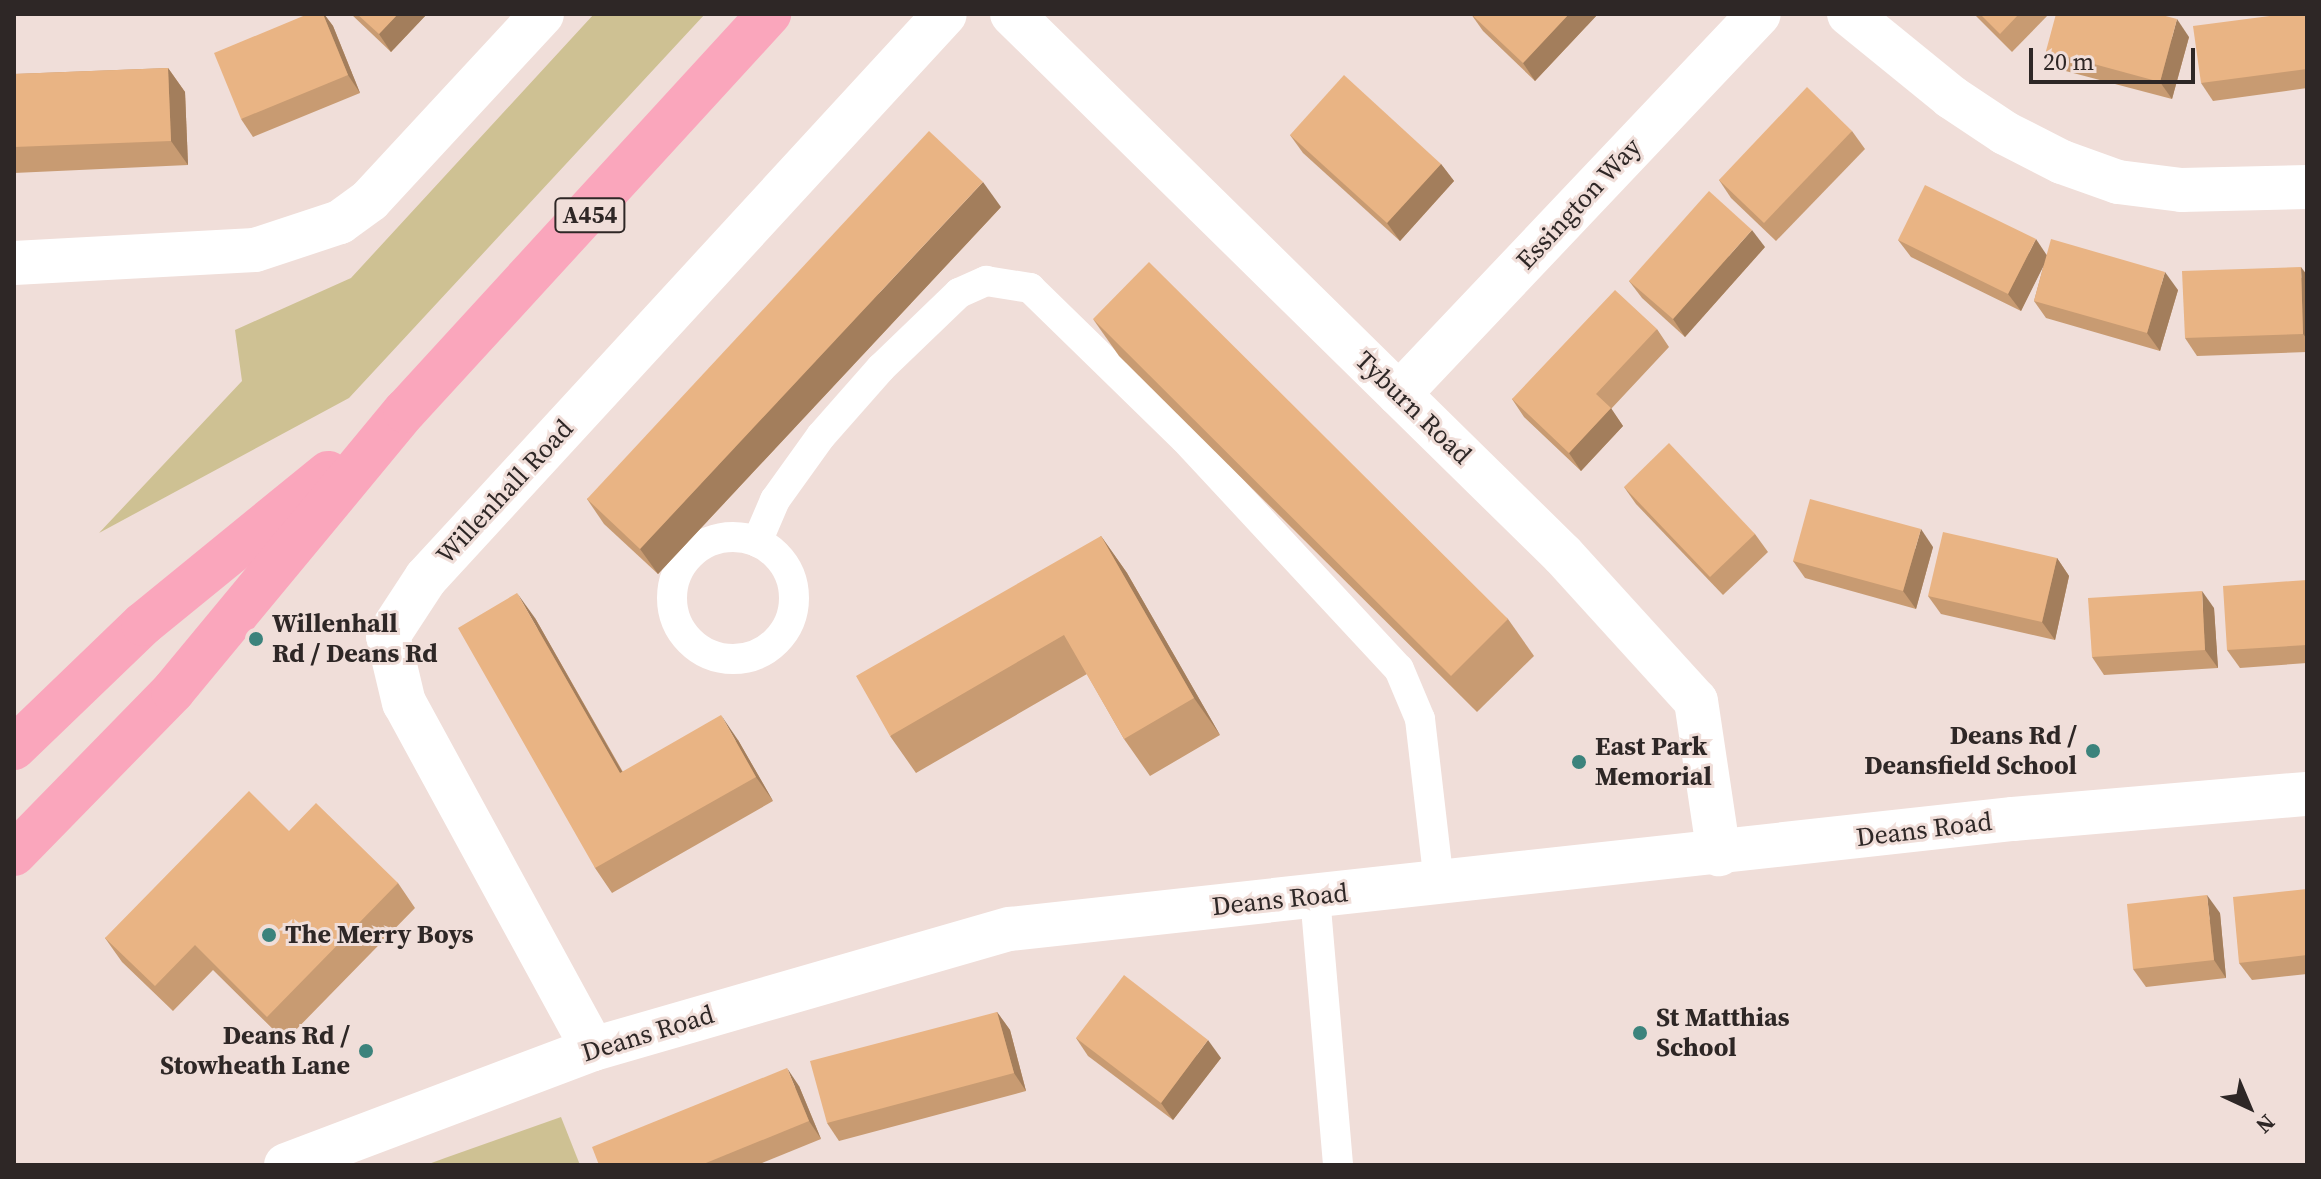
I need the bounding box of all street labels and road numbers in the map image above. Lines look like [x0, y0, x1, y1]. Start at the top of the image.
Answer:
street label: Essington Way [1510, 131, 1648, 277]
road number: A454 [554, 195, 626, 235]
street label: Tyburn Road [1349, 345, 1477, 471]
street label: Willenhall Road [430, 413, 580, 571]
street label: Deans Road [1854, 806, 1994, 854]
street label: Deans Road [1210, 877, 1350, 923]
street label: Deans Road [578, 999, 718, 1069]

